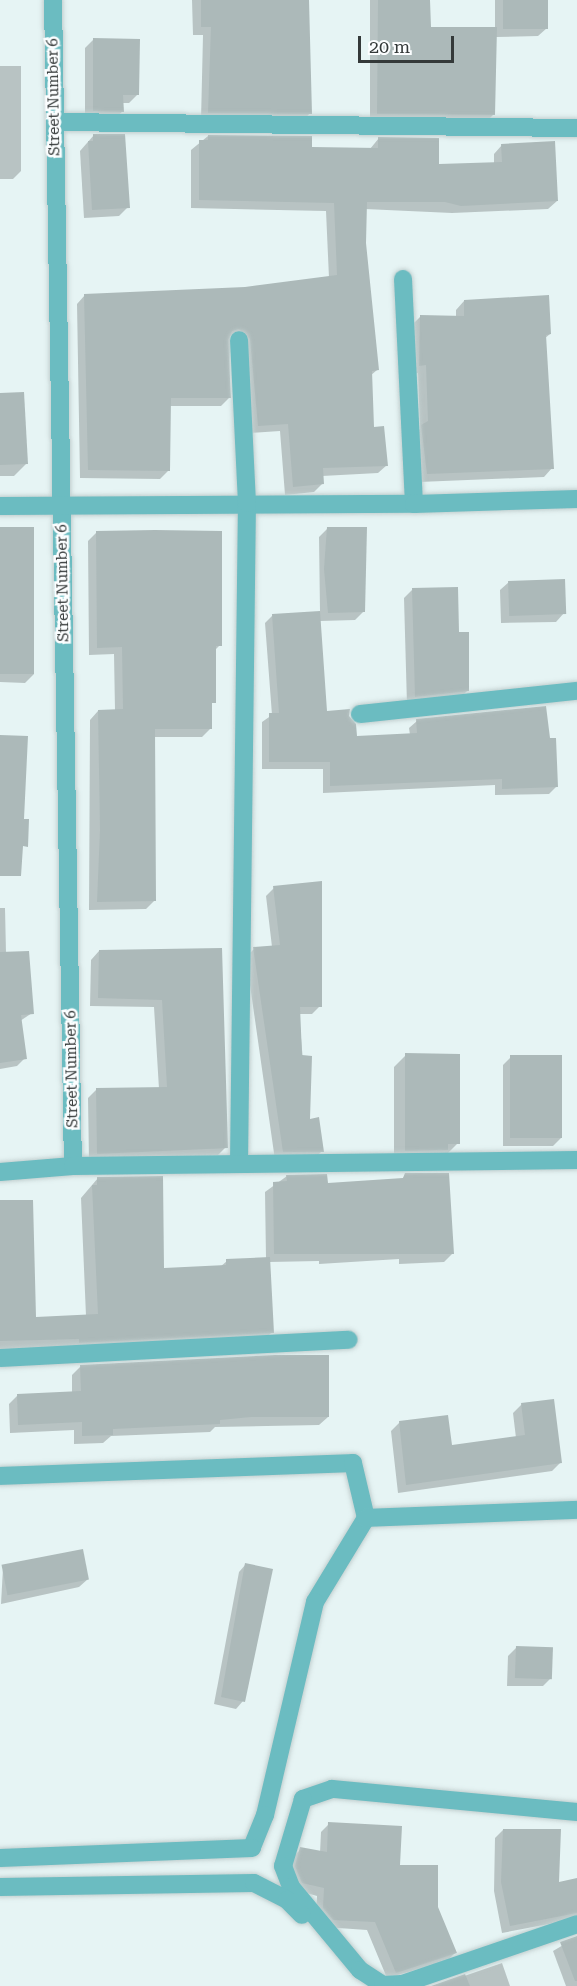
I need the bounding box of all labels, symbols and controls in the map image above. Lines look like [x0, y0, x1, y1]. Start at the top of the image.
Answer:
scale bar [361, 24, 457, 62]
text: 20 m [369, 36, 410, 57]
street label: Street Number 6 [44, 38, 64, 156]
street label: Street Number 6 [53, 524, 73, 642]
street label: Street Number 6 [62, 1010, 82, 1128]

